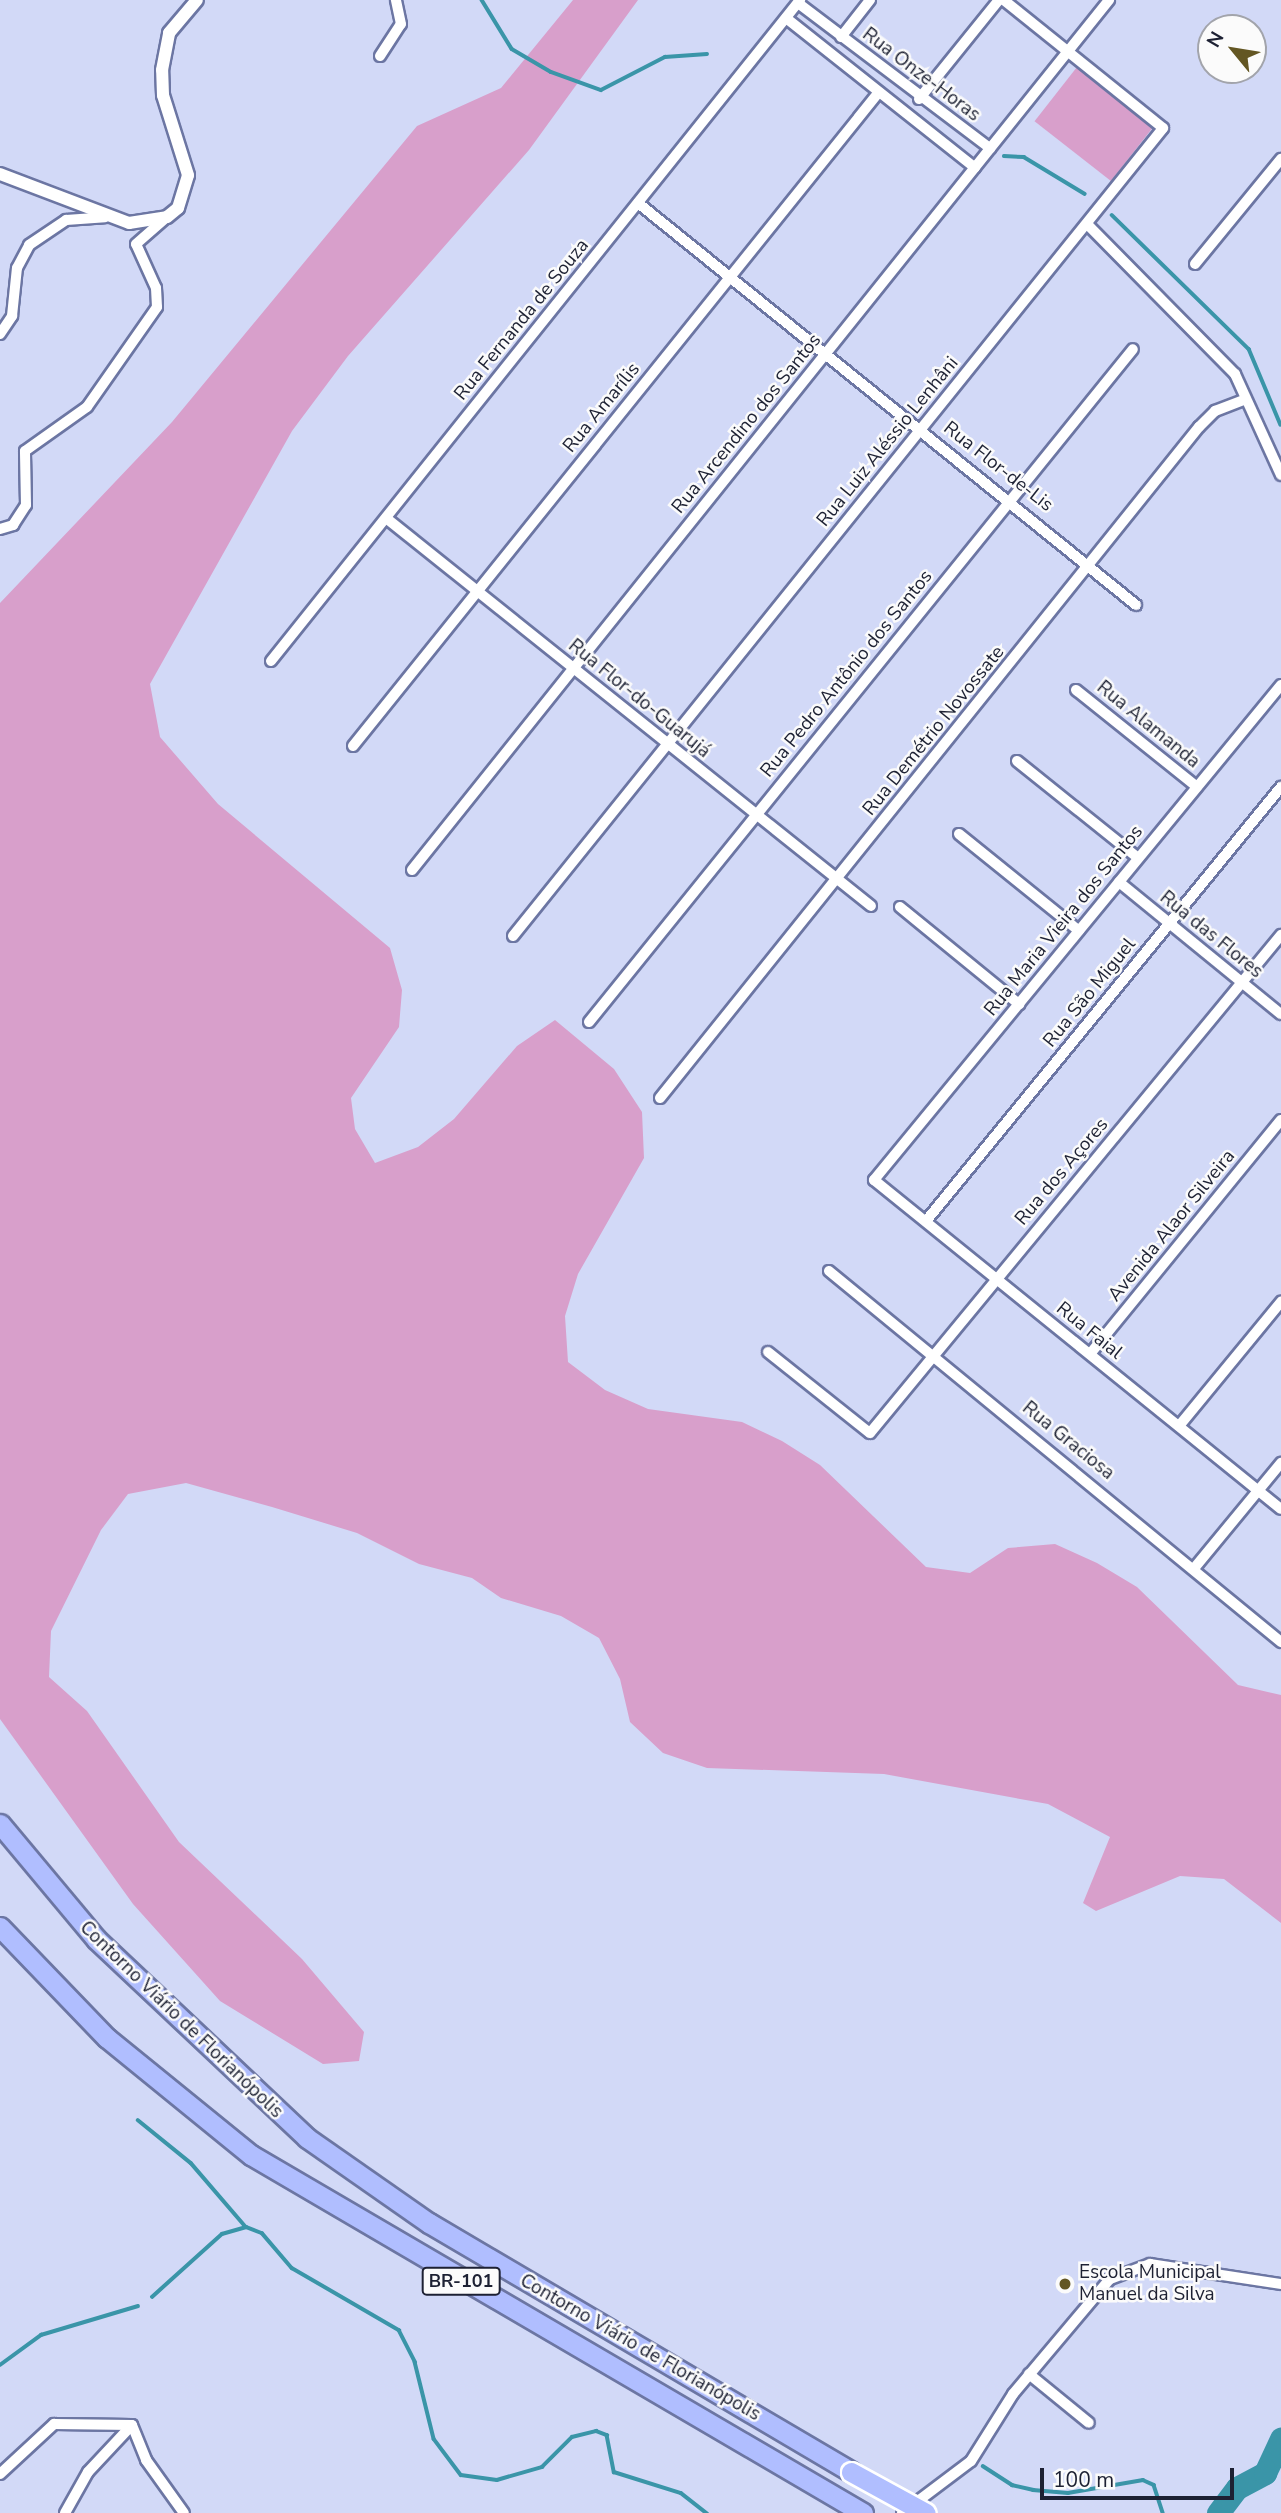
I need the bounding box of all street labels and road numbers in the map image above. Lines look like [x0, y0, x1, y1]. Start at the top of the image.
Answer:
street label: Rua Onze-Horas [858, 23, 984, 127]
street label: Rua Fernanda de Souza [450, 235, 594, 405]
street label: Rua Arcendino dos Santos [667, 330, 827, 518]
street label: Rua Luiz Aléssio Lenhâni [812, 352, 964, 532]
street label: Rua Amarílis [559, 358, 645, 458]
street label: Rua Flor-de-Lis [939, 417, 1057, 517]
street label: Rua Pedro Antônio dos Santos [756, 566, 938, 782]
street label: Rua Flor-do-Guarujá [563, 635, 715, 763]
street label: Rua Demétrio Novossate [858, 641, 1010, 821]
street label: Rua Alamanda [1092, 676, 1204, 774]
street label: Rua Maria Vieira dos Santos [980, 821, 1148, 1021]
street label: Rua das Flores [1155, 887, 1267, 983]
street label: Rua São Miguel [1039, 934, 1141, 1052]
street label: Rua dos Açores [1011, 1114, 1113, 1230]
street label: Avenida Alaor Silveira [1104, 1146, 1240, 1306]
street label: Rua Faial [1051, 1297, 1127, 1365]
street label: Rua Graciosa [1017, 1397, 1119, 1485]
street label: Contorno Viário de Florianópolis [75, 1917, 287, 2123]
road number: BR-101 [421, 2266, 501, 2295]
street label: Contorno Viário de Florianópolis [516, 2270, 764, 2426]

